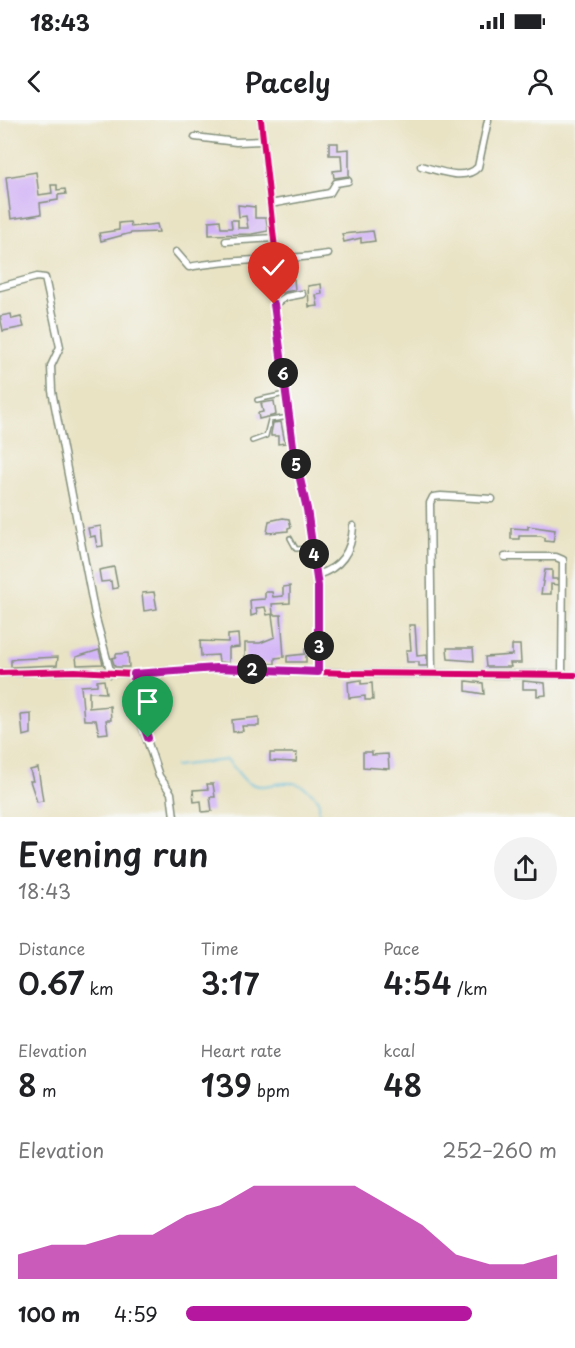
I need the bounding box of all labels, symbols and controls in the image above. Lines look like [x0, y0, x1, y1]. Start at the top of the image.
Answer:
text: 18:43 [30, 5, 90, 38]
text: Pacely [244, 61, 331, 102]
icon: back [18, 65, 51, 98]
icon: person [524, 65, 557, 98]
pin [248, 242, 299, 304]
icon: check [257, 251, 290, 284]
pin: 6 [268, 358, 298, 388]
text: 6 [277, 361, 289, 385]
pin: 5 [281, 449, 311, 479]
text: 5 [291, 452, 301, 476]
pin: 4 [299, 539, 329, 569]
text: 4 [309, 542, 319, 566]
pin: 3 [304, 631, 334, 661]
text: 3 [314, 634, 324, 658]
pin: 2 [237, 654, 267, 684]
text: 2 [246, 657, 258, 681]
pin [122, 676, 173, 738]
icon: arrive [131, 685, 164, 718]
text: Evening run [18, 828, 209, 878]
button: share [494, 837, 557, 900]
text: 18:43 [18, 876, 71, 906]
text: Distance [18, 936, 85, 960]
text: Time [201, 936, 238, 960]
text: Pace [383, 936, 419, 960]
text: 0.67 [18, 960, 84, 1005]
text: 3:17 [201, 960, 259, 1005]
text: 4:54 [383, 960, 452, 1005]
text: km [84, 976, 114, 1000]
text: /km [452, 976, 488, 1000]
text: Elevation [18, 1038, 87, 1062]
text: Heart rate [201, 1038, 281, 1062]
text: kcal [383, 1038, 415, 1062]
text: 8 [18, 1062, 37, 1107]
text: 139 [201, 1062, 252, 1107]
text: 48 [383, 1062, 422, 1107]
text: m [37, 1078, 57, 1102]
text: bpm [252, 1078, 290, 1102]
text: Elevation [18, 1135, 104, 1165]
text: 252–260 m [442, 1135, 557, 1165]
text: 100 m [18, 1299, 80, 1329]
text: 4:59 [114, 1299, 158, 1329]

